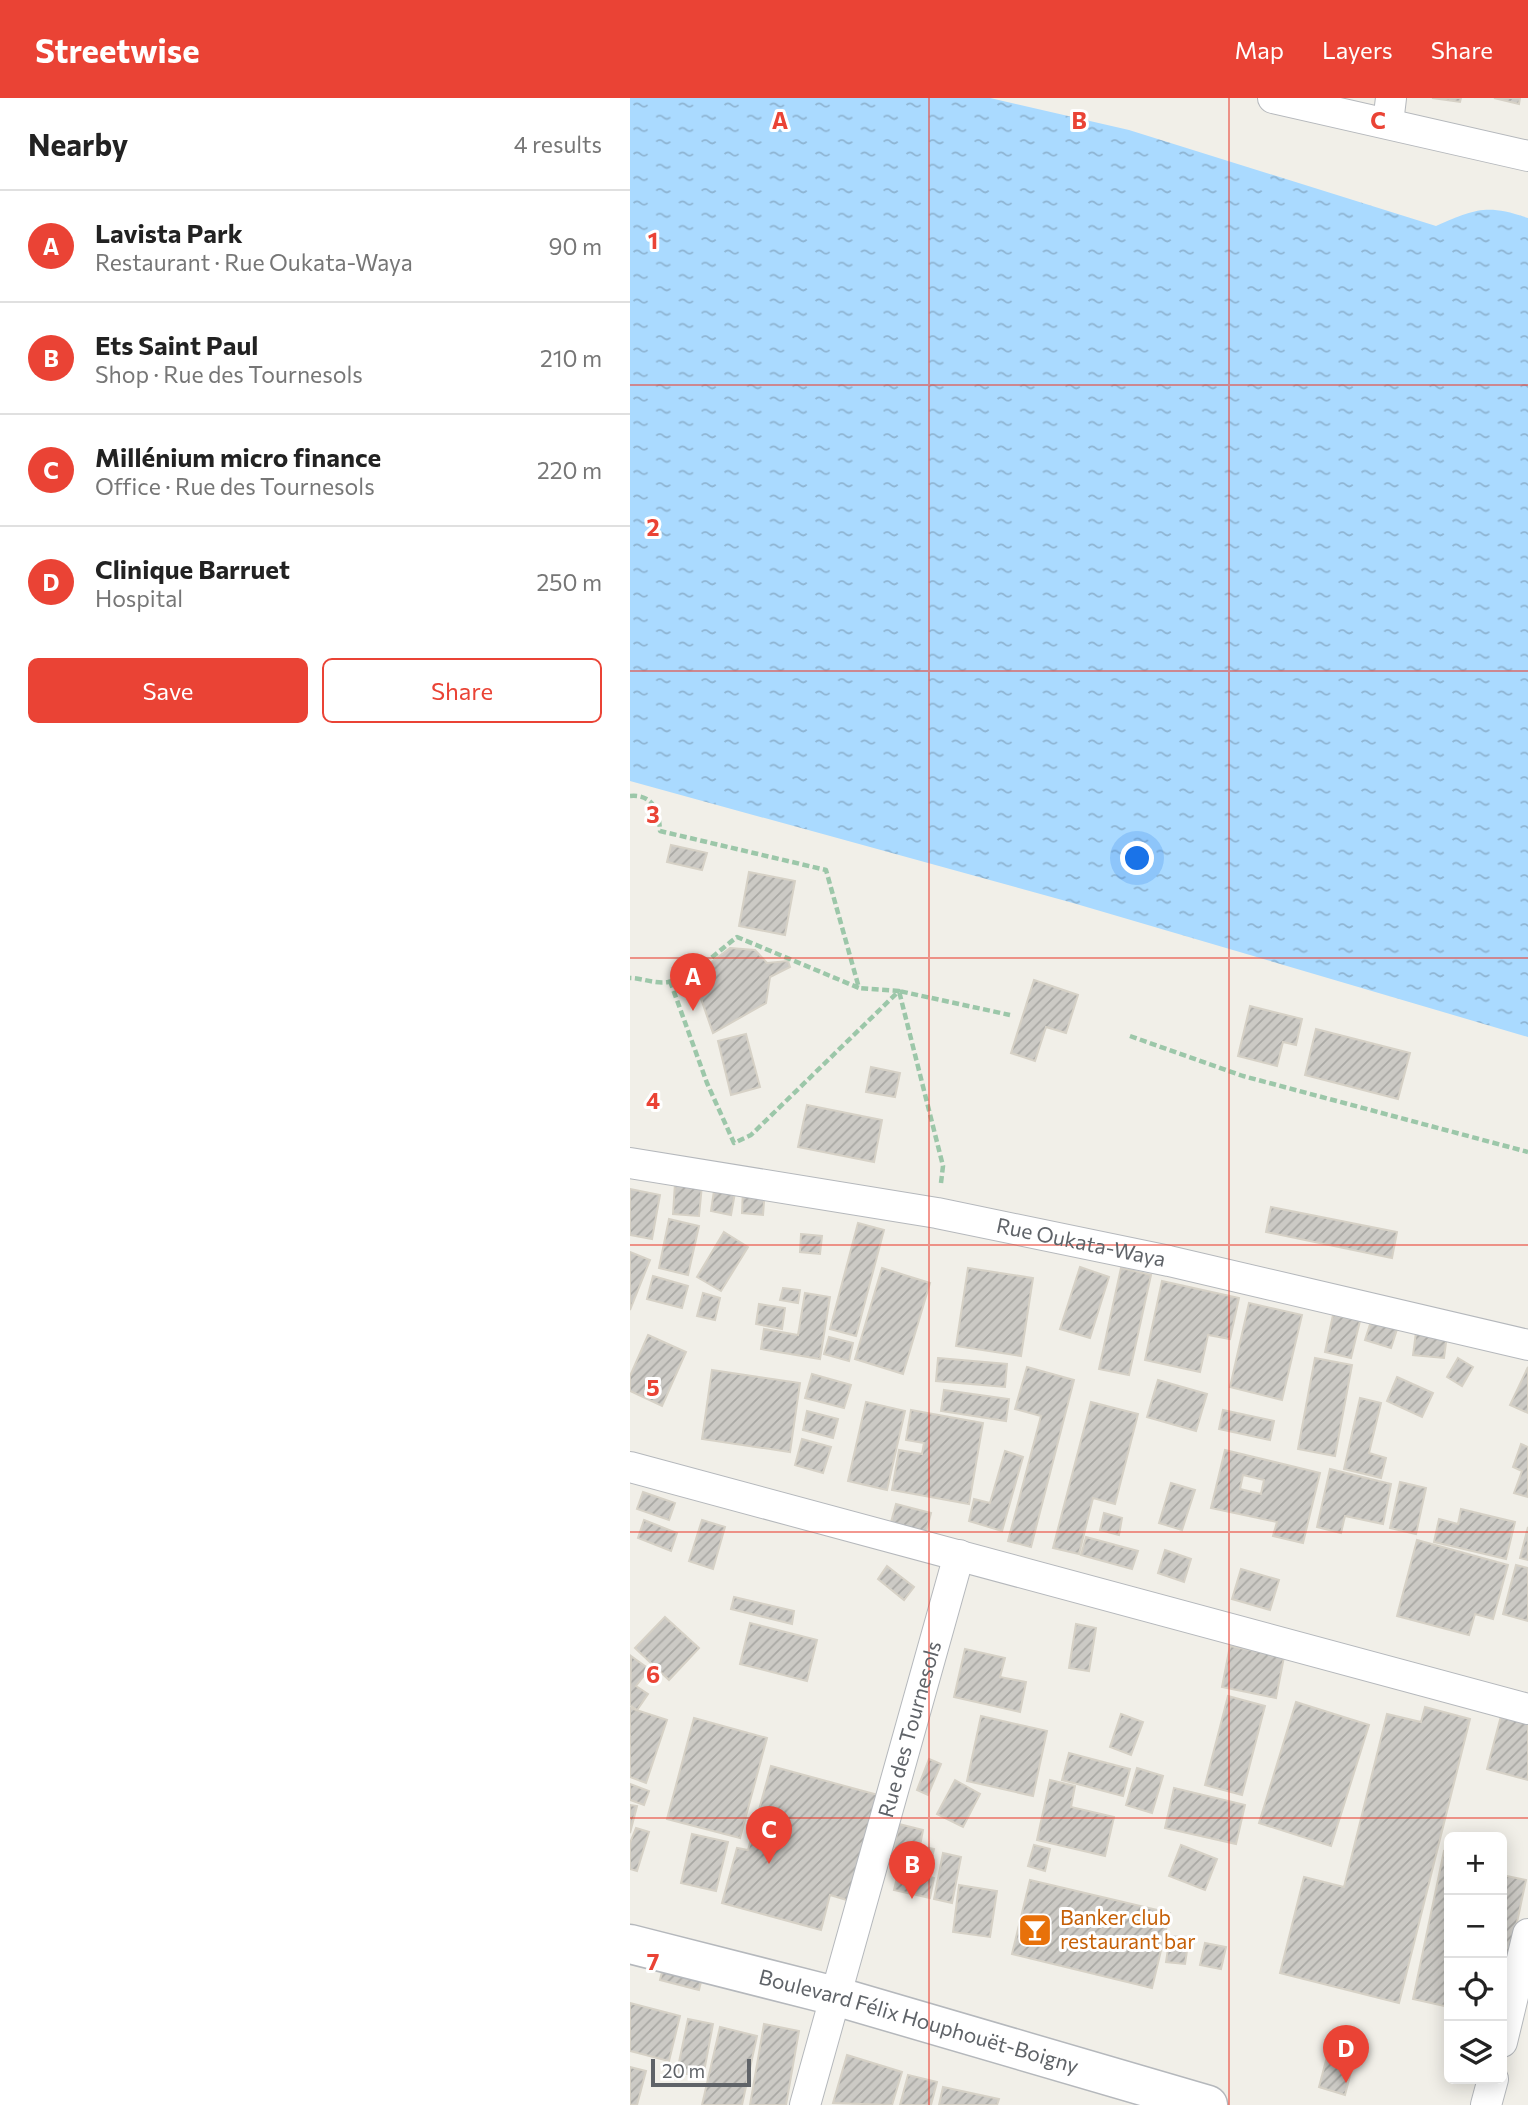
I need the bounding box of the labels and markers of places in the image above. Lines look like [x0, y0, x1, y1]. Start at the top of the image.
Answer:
pin: A [670, 953, 716, 1011]
pin: C [746, 1806, 792, 1864]
pin: B [889, 1841, 935, 1899]
place label: Banker club restaurant bar [1060, 1904, 1196, 1953]
bar icon: Banker club restaurant bar [1016, 1911, 1054, 1949]
pin: D [1323, 2025, 1369, 2083]

